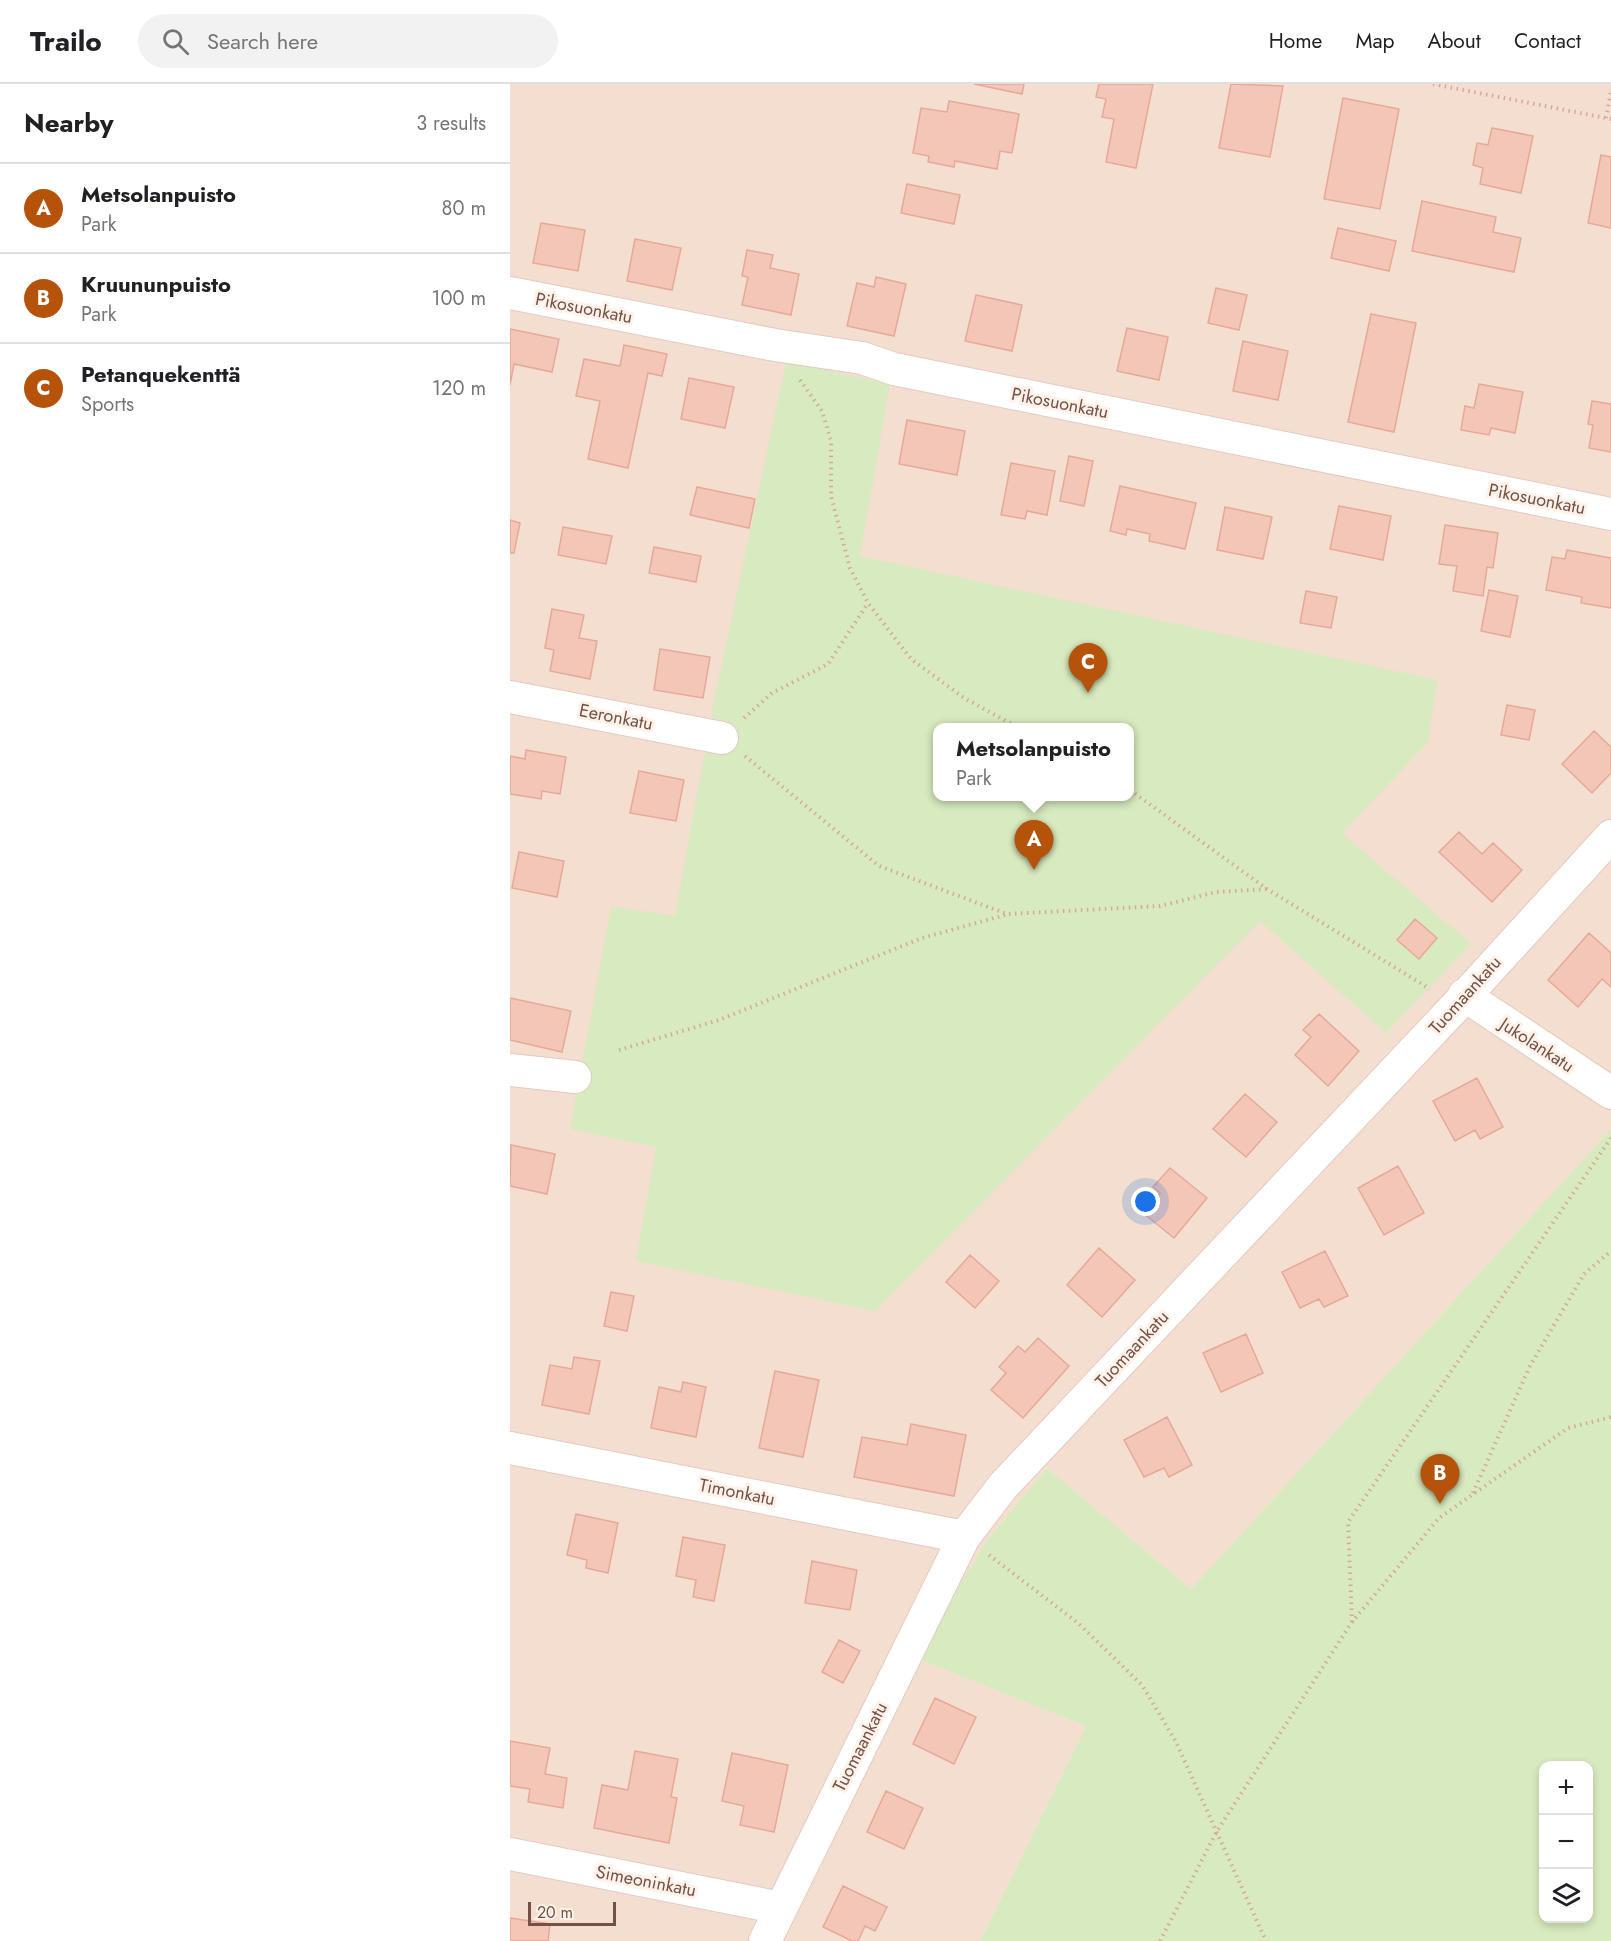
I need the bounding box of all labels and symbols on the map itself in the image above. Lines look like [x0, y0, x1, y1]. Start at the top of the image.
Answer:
street label: Pikosuonkatu [533, 286, 635, 330]
street label: Pikosuonkatu [1009, 381, 1111, 425]
street label: Pikosuonkatu [1486, 477, 1588, 521]
pin: C [1068, 644, 1108, 693]
street label: Eeronkatu [577, 697, 655, 737]
pin: A [1014, 820, 1054, 870]
street label: Tuomaankatu [1423, 950, 1507, 1040]
street label: Jukolankatu [1493, 1010, 1579, 1079]
your location [1131, 1187, 1160, 1216]
street label: Tuomaankatu [1089, 1305, 1175, 1393]
pin: B [1420, 1454, 1460, 1504]
street label: Timonkatu [697, 1472, 777, 1512]
street label: Tuomaankatu [826, 1698, 894, 1796]
street label: Simeoninkatu [594, 1859, 698, 1903]
scale bar [528, 1899, 616, 1926]

